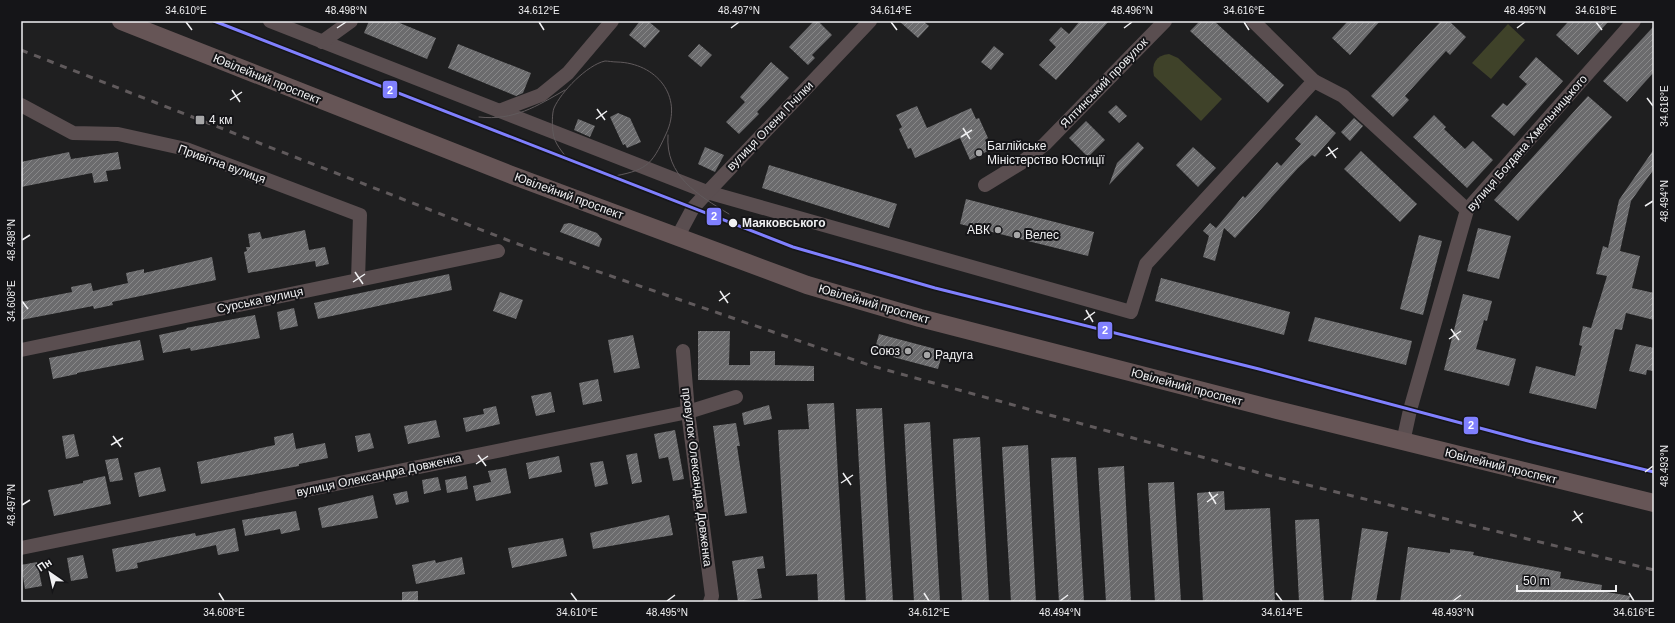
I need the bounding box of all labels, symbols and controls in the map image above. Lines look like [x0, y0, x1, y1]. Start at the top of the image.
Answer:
text: 34.610°E [165, 5, 207, 16]
text: 48.498°N [325, 5, 367, 16]
text: 34.612°E [518, 5, 560, 16]
text: 48.497°N [718, 5, 760, 16]
text: 34.614°E [870, 5, 912, 16]
text: 48.496°N [1111, 5, 1153, 16]
text: 34.616°E [1223, 5, 1265, 16]
text: 48.495°N [1504, 5, 1546, 16]
text: 34.618°E [1575, 5, 1617, 16]
street label: Ялтинський провулок [1057, 35, 1151, 131]
street label: Ювілейний проспект [211, 51, 323, 107]
street label: вулиця Богдана Хмельницького [1464, 72, 1590, 214]
street label: вулиця Олени Пчілки [724, 79, 816, 173]
line badge: 2 [382, 80, 398, 99]
text: 2 [387, 84, 393, 96]
text: 34.618°E [1659, 85, 1670, 127]
place label: 4 км [209, 113, 233, 127]
marker: 4 км [194, 114, 206, 126]
place label: Баглійське Міністерство Юстиції [987, 139, 1105, 167]
street label: Привітна вулиця [176, 142, 268, 186]
marker: Баглійське Міністерство Юстиції [974, 148, 984, 158]
street label: Ювілейний проспект [513, 170, 626, 222]
text: 48.494°N [1659, 180, 1670, 222]
line badge: 2 [706, 207, 722, 226]
text: 2 [711, 210, 717, 222]
place label: Маяковського [742, 216, 825, 230]
marker: Маяковського [727, 217, 739, 229]
text: 48.498°N [6, 219, 17, 261]
place label: АВК [967, 223, 990, 237]
marker: АВК [993, 225, 1003, 235]
place label: Велес [1025, 228, 1059, 242]
marker: Велес [1012, 230, 1022, 240]
text: 34.608°E [6, 280, 17, 322]
street label: Ювілейний проспект [817, 281, 932, 327]
street label: Сурська вулиця [216, 284, 304, 316]
line badge: 2 [1097, 321, 1113, 340]
text: 2 [1102, 324, 1108, 336]
place label: Союз [870, 344, 900, 358]
marker: Союз [903, 346, 913, 356]
place label: Радуга [935, 348, 973, 362]
marker: Радуга [922, 350, 932, 360]
street label: Ювілейний проспект [1130, 365, 1245, 409]
street label: провулок Олександра Довженка [679, 387, 715, 568]
line badge: 2 [1463, 416, 1479, 435]
text: 2 [1468, 419, 1474, 431]
street label: Ювілейний проспект [1444, 445, 1559, 487]
text: 48.493°N [1659, 445, 1670, 487]
street label: вулиця Олександра Довженка [295, 451, 463, 499]
text: 48.497°N [6, 484, 17, 526]
north arrow [30, 553, 70, 593]
text: Пн [35, 556, 54, 574]
scale bar [1517, 567, 1616, 593]
text: 50 m [1523, 574, 1550, 588]
text: 34.608°E [203, 607, 245, 618]
text: 34.610°E [556, 607, 598, 618]
text: 48.495°N [646, 607, 688, 618]
text: 34.612°E [908, 607, 950, 618]
text: 48.494°N [1039, 607, 1081, 618]
text: 34.614°E [1261, 607, 1303, 618]
text: 48.493°N [1432, 607, 1474, 618]
text: 34.616°E [1613, 607, 1655, 618]

